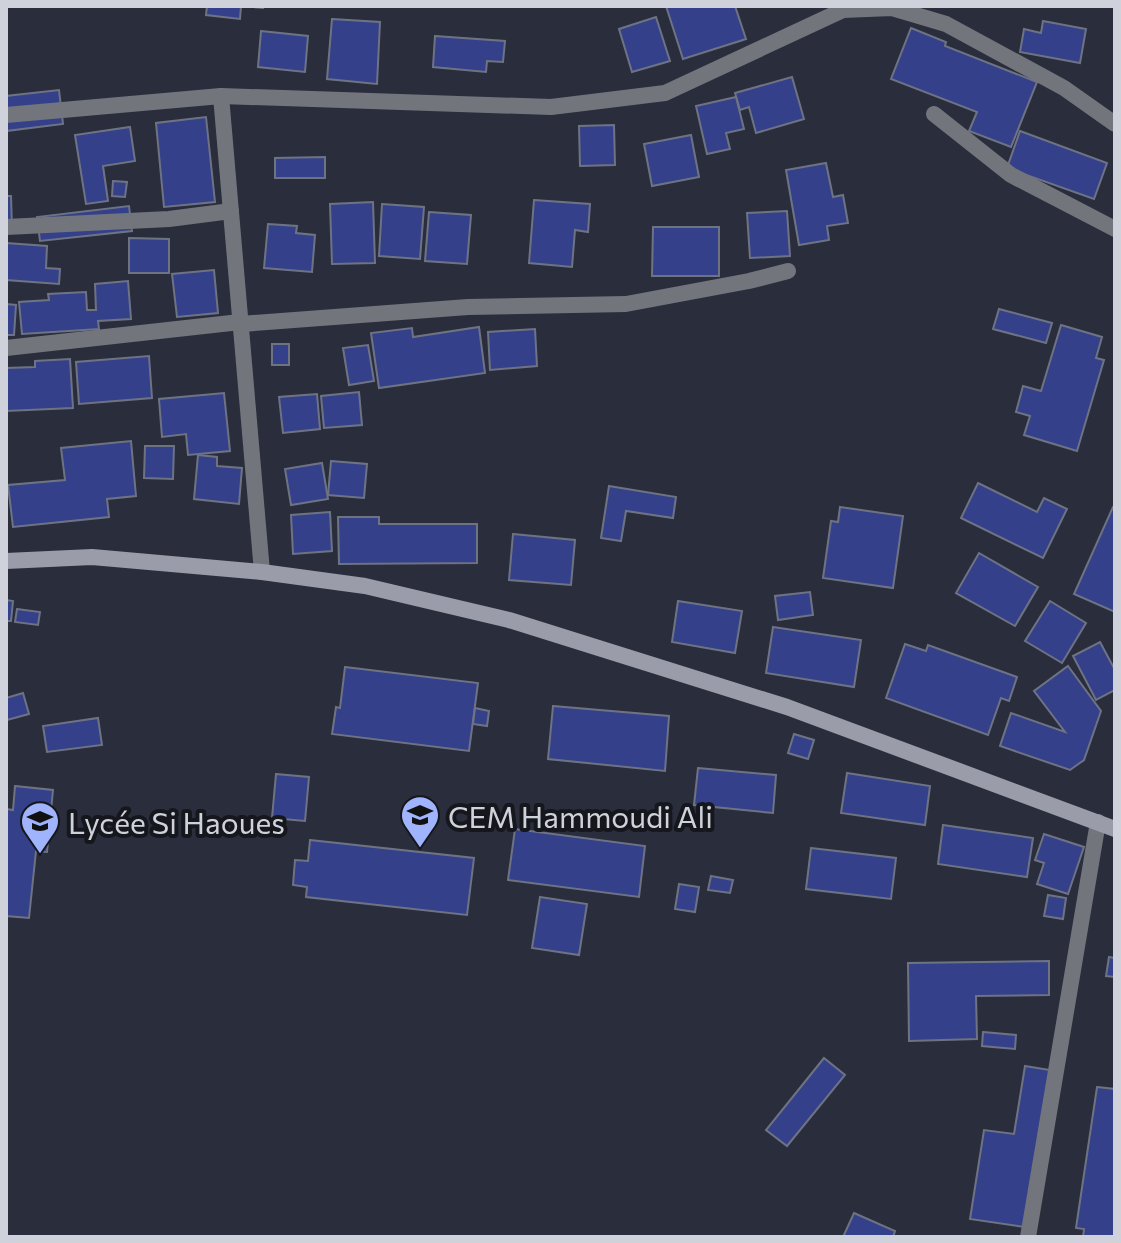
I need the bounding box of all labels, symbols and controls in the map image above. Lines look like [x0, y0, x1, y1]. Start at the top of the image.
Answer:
school or university icon: CEM Hammoudi Ali [399, 794, 441, 849]
place label: CEM Hammoudi Ali [448, 797, 713, 834]
school or university icon: Lycée Si Haoues [19, 800, 61, 855]
place label: Lycée Si Haoues [68, 803, 285, 840]

